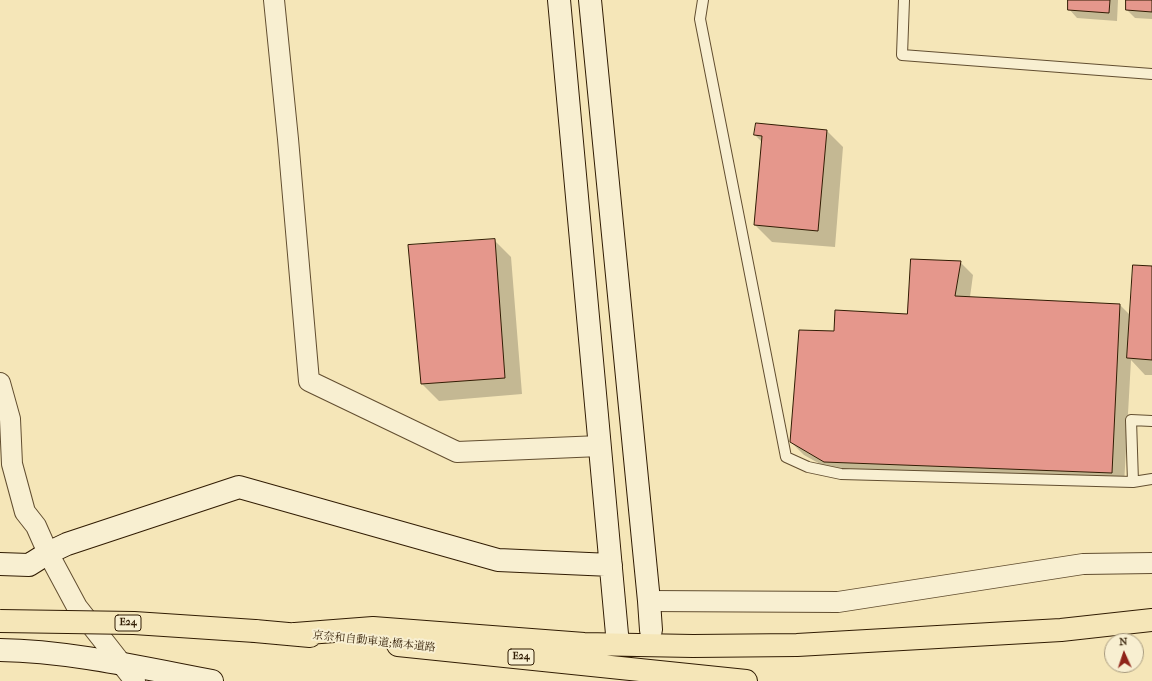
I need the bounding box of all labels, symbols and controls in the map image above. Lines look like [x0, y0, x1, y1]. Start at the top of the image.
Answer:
road number: E24 [115, 615, 141, 631]
street label: 京奈和自動車道;橋本道路 [312, 629, 436, 655]
north arrow [1104, 633, 1144, 673]
text: N [1119, 635, 1128, 648]
road number: E24 [508, 649, 534, 665]

